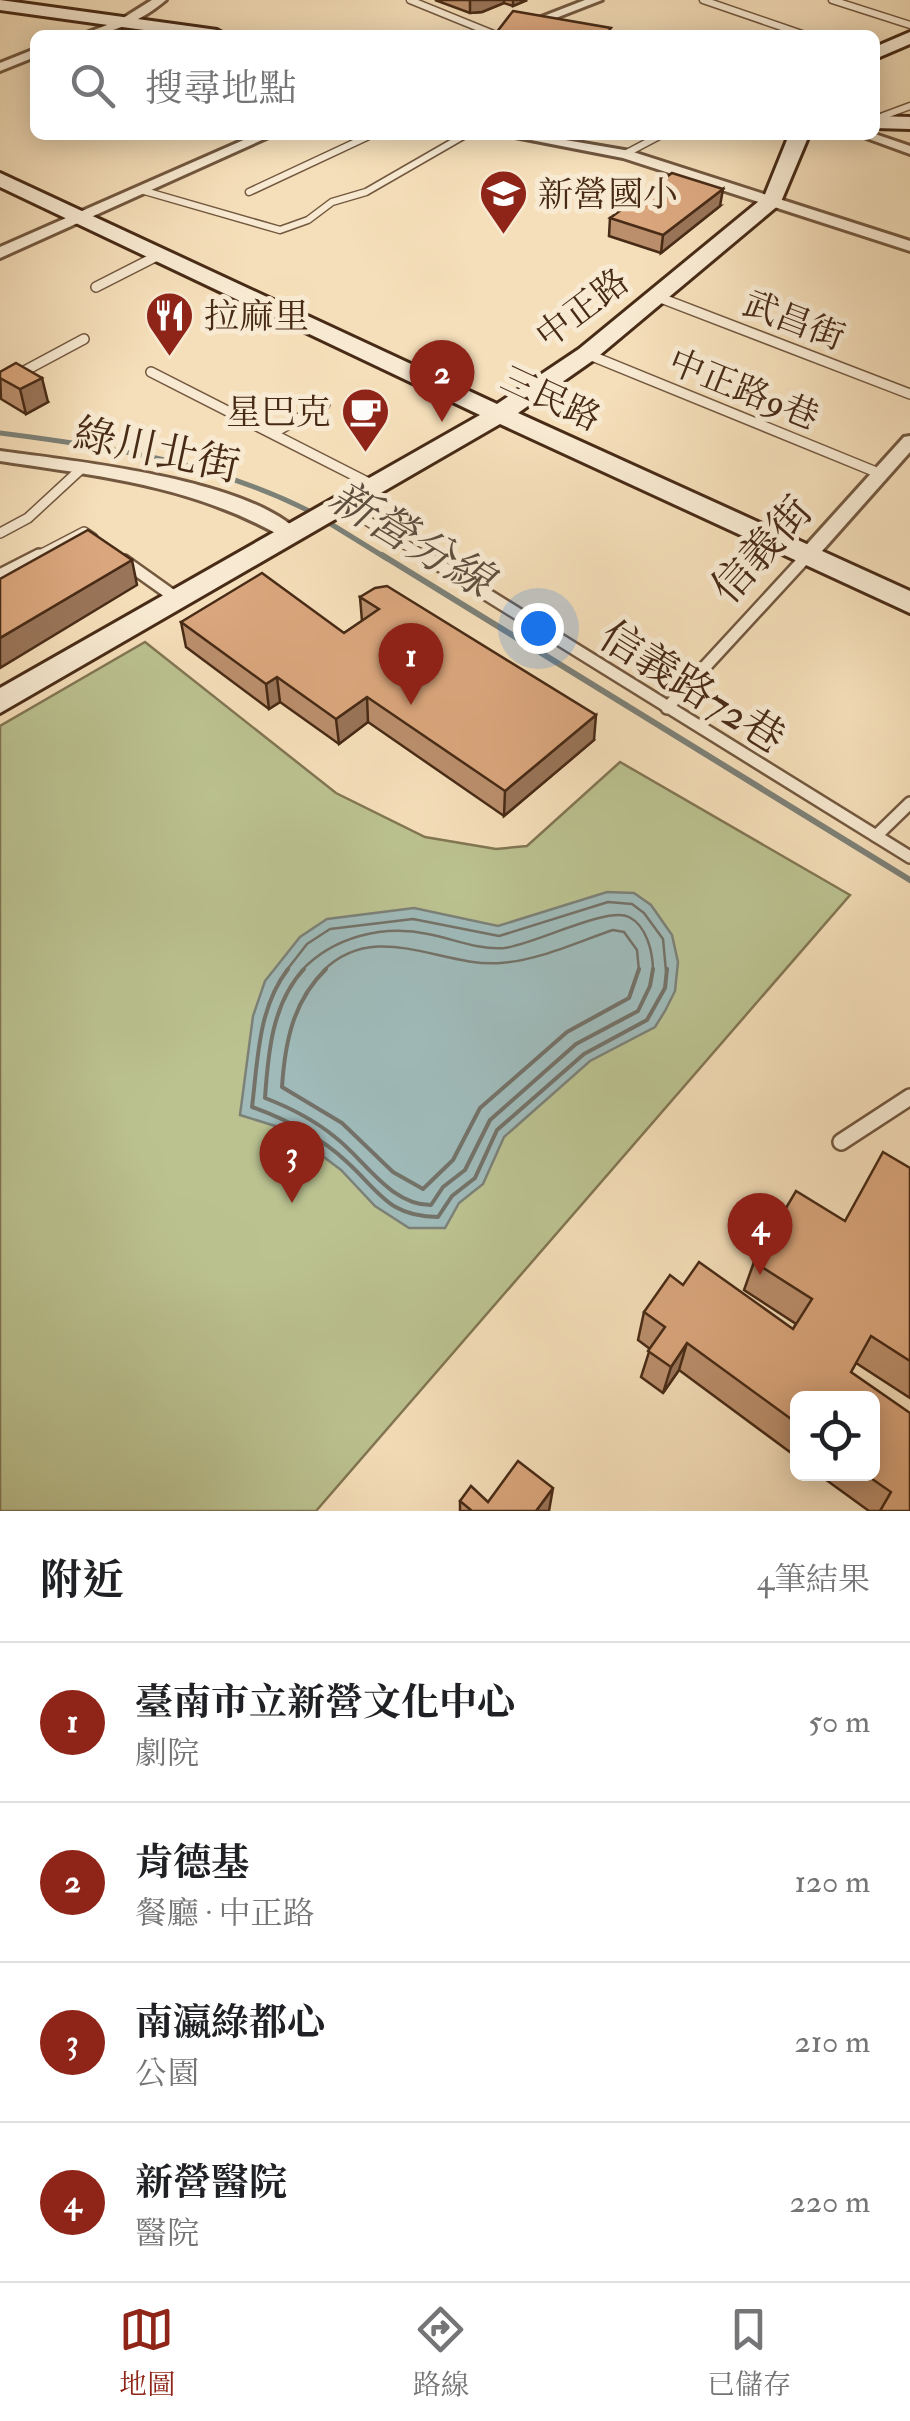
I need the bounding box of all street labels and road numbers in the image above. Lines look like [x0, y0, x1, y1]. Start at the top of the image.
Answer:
street label: 中正路 [527, 260, 638, 358]
street label: 武昌街 [737, 282, 851, 360]
street label: 中正路9巷 [662, 340, 825, 440]
street label: 三民路 [494, 357, 607, 441]
street label: 綠川北街 [69, 408, 244, 494]
street label: 信義街 [701, 486, 824, 615]
street label: 信義路72巷 [590, 610, 794, 765]

